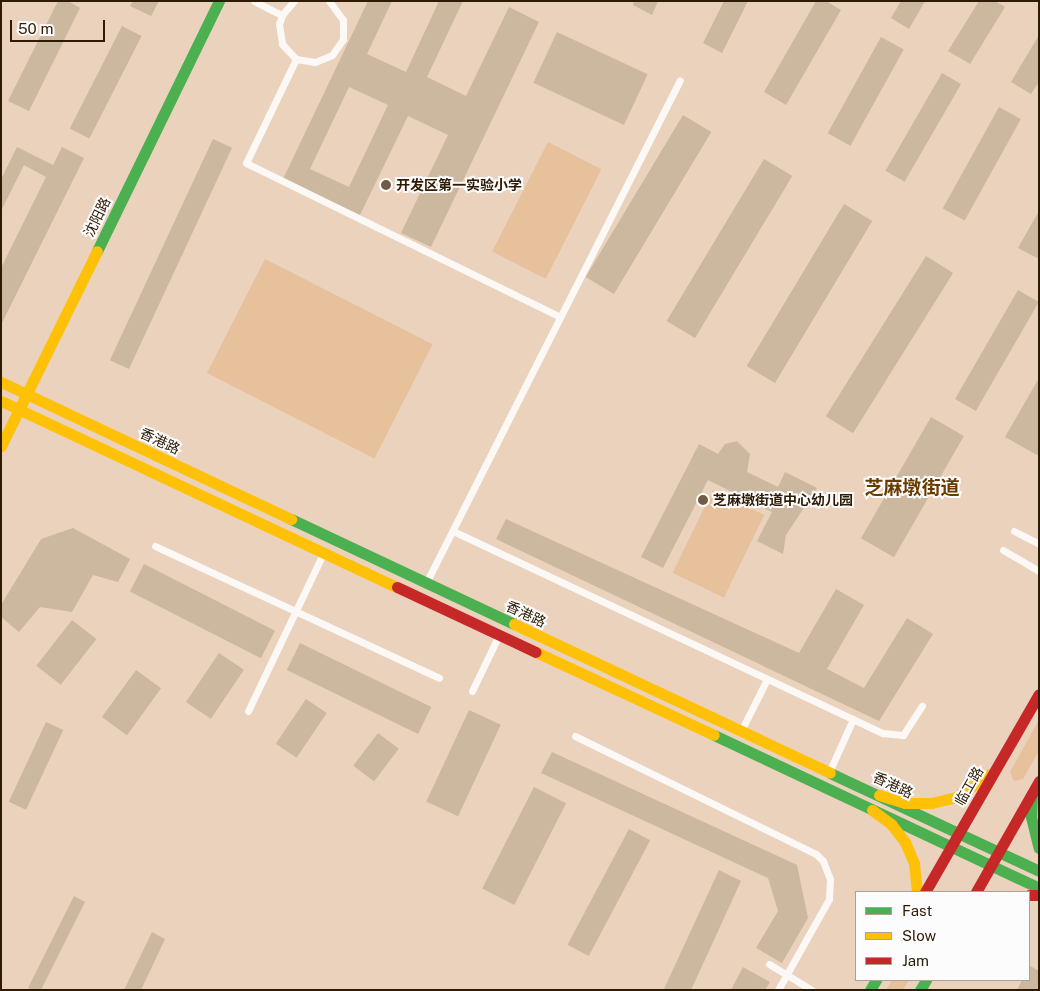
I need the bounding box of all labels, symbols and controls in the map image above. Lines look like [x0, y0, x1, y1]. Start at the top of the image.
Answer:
scale bar [12, 10, 108, 42]
text: 50 m [18, 20, 53, 37]
place label: 开发区第一实验小学 [396, 177, 522, 193]
marker: 开发区第一实验小学 [380, 179, 392, 191]
street label: 沈阳路 [80, 194, 114, 240]
street label: 香港路 [137, 425, 183, 457]
district label: 芝麻墩街道 [865, 477, 959, 499]
place label: 芝麻墩街道中心幼儿园 [713, 492, 853, 508]
marker: 芝麻墩街道中心幼儿园 [697, 494, 709, 506]
street label: 香港路 [503, 598, 549, 630]
street label: 临工路 [951, 764, 987, 808]
street label: 香港路 [870, 769, 916, 801]
legend [855, 891, 1030, 981]
text: Fast [902, 902, 932, 919]
text: Slow [902, 927, 936, 944]
text: Jam [902, 952, 929, 969]

